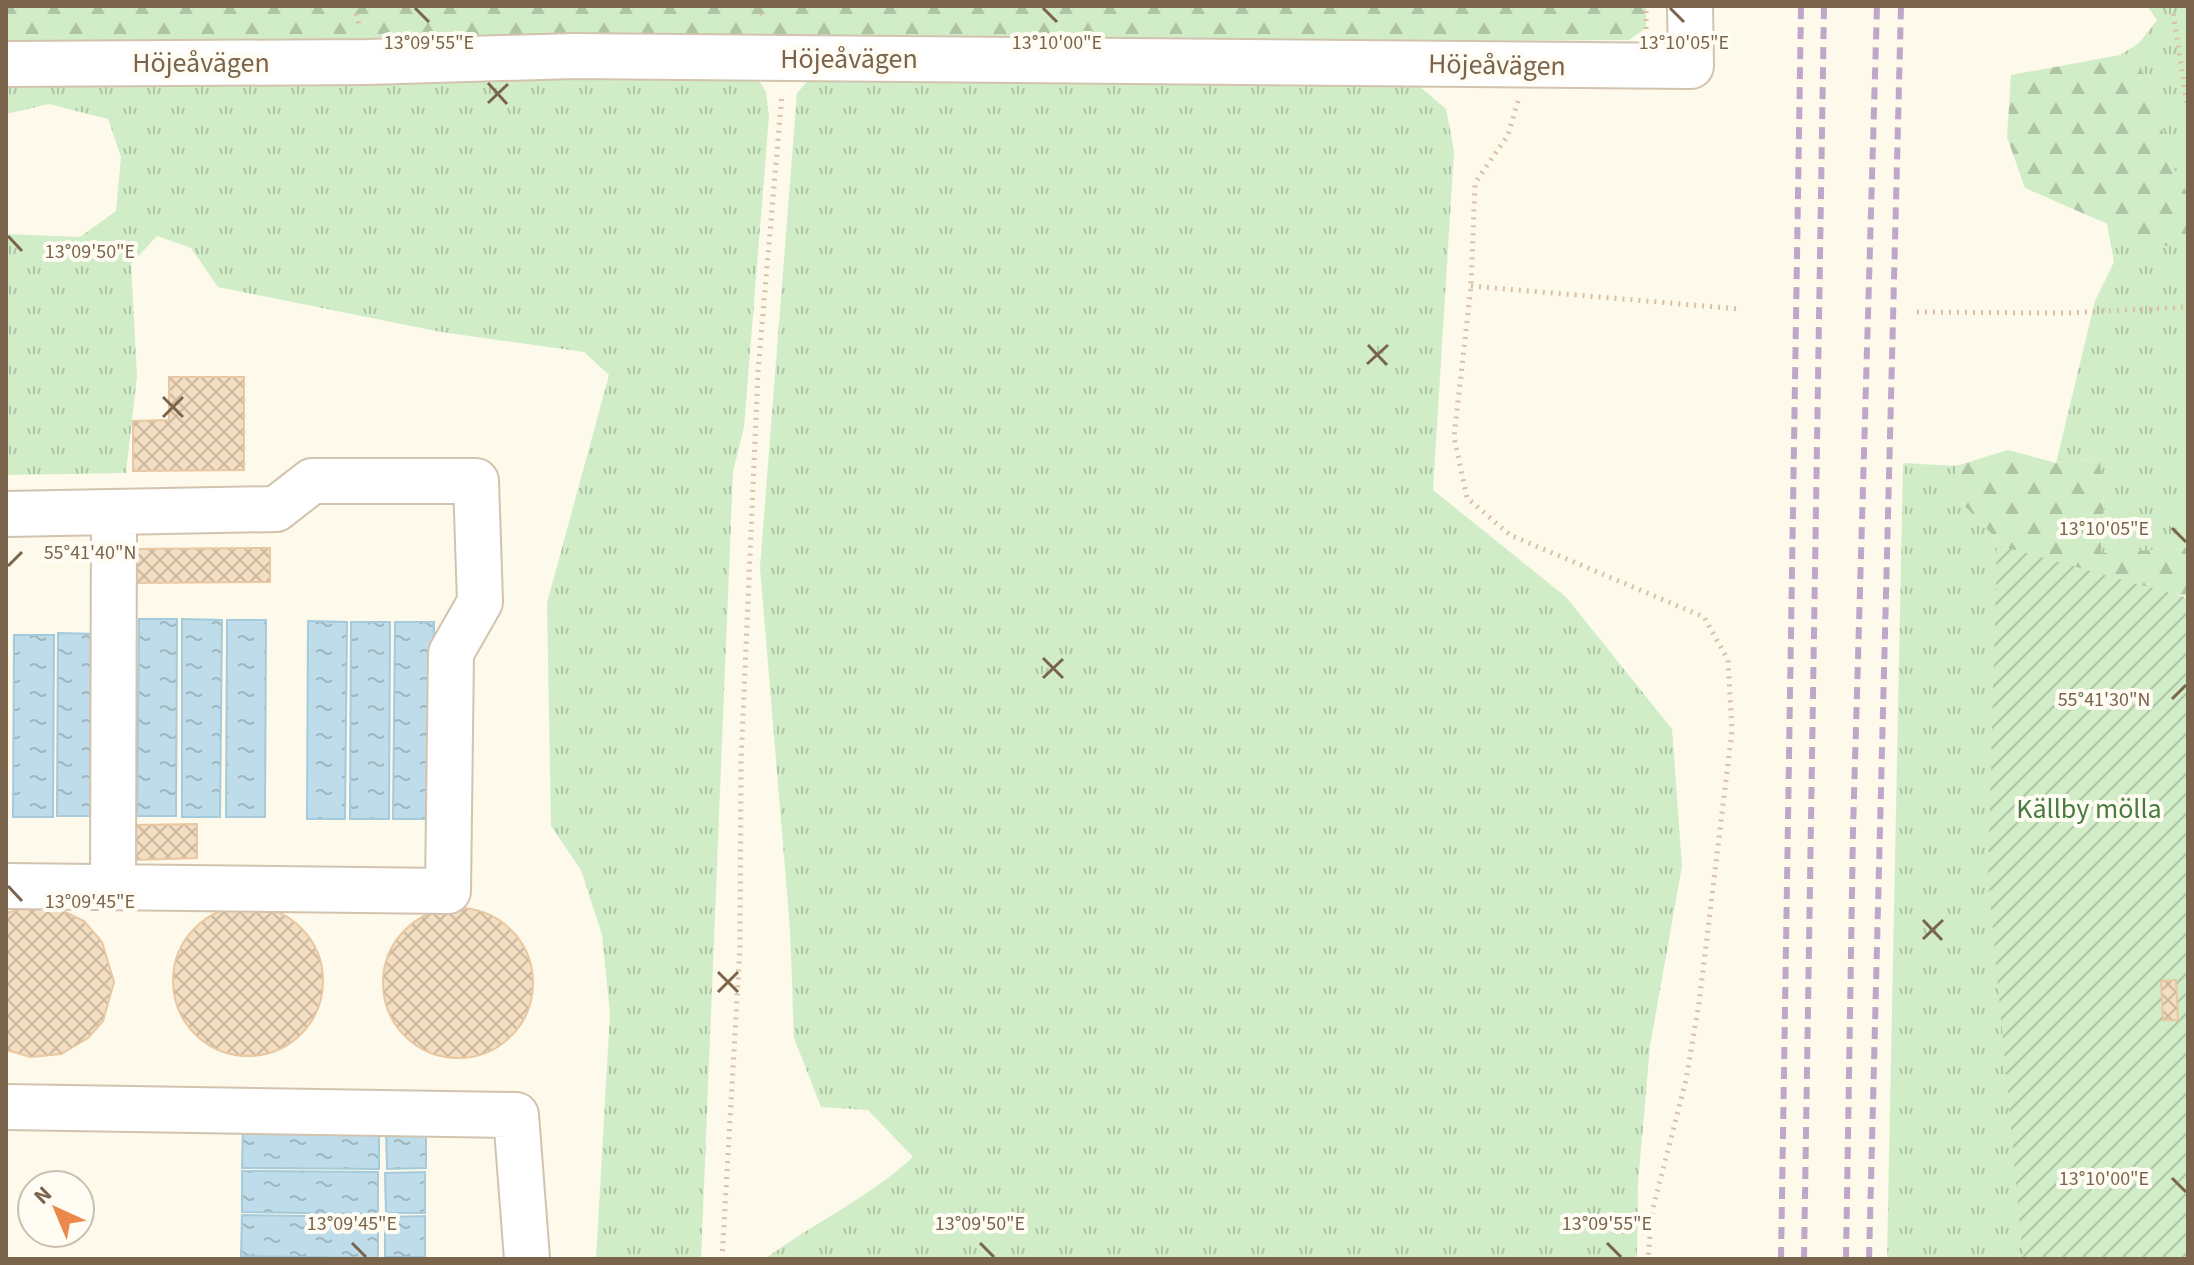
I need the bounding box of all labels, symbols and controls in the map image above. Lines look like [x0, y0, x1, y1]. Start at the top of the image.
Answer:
text: 13°09'55"E [384, 29, 474, 57]
text: 13°10'00"E [1012, 29, 1102, 57]
text: 13°10'05"E [1639, 29, 1729, 57]
street label: Höjeåvägen [780, 39, 918, 79]
street label: Höjeåvägen [132, 43, 270, 83]
street label: Höjeåvägen [1428, 44, 1566, 86]
text: 13°09'50"E [45, 238, 135, 266]
text: 13°10'05"E [2059, 515, 2149, 543]
text: 55°41'40"N [44, 539, 136, 567]
text: 55°41'30"N [2058, 686, 2150, 714]
park label: Källby mölla [2016, 789, 2162, 829]
text: 13°09'45"E [45, 888, 135, 916]
text: 13°10'00"E [2059, 1165, 2149, 1193]
north arrow [16, 1169, 96, 1249]
text: N [26, 1179, 59, 1212]
text: 13°09'45"E [307, 1210, 397, 1238]
text: 13°09'50"E [935, 1210, 1025, 1238]
text: 13°09'55"E [1562, 1210, 1652, 1238]

